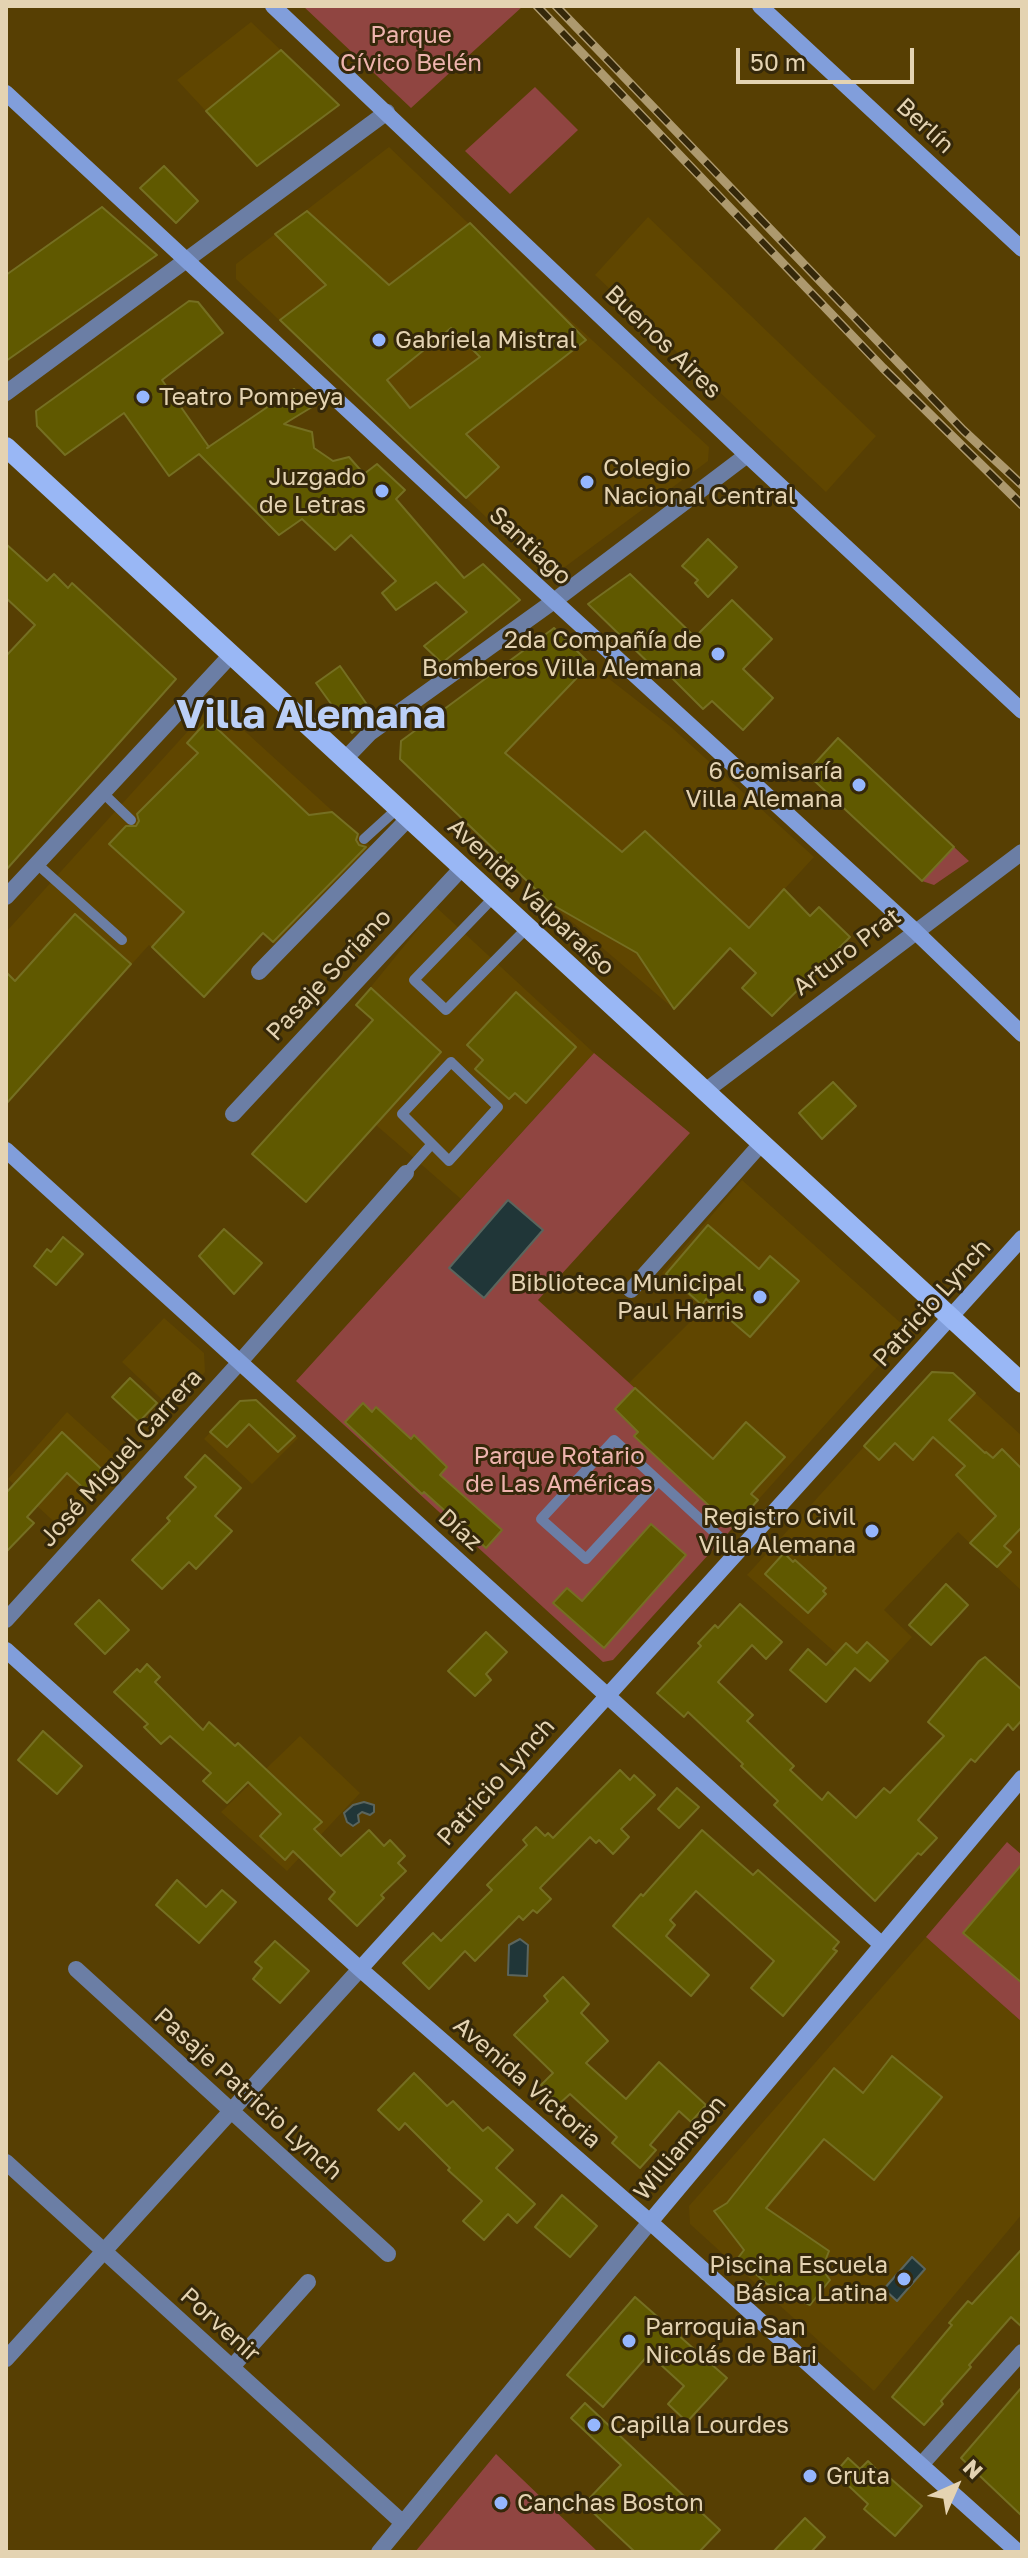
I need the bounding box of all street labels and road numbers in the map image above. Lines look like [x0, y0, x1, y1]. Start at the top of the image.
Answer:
street label: Berlín [890, 92, 960, 160]
street label: Buenos Aires [599, 279, 727, 405]
street label: Santiago [483, 501, 577, 591]
street label: Avenida Valparaíso [442, 812, 620, 982]
street label: Arturo Prat [787, 902, 907, 1002]
street label: Pasaje Soriano [261, 903, 397, 1047]
street label: Patricio Lynch [867, 1233, 997, 1373]
street label: José Miguel Carrera [34, 1363, 208, 1553]
street label: Díaz [432, 1503, 488, 1557]
street label: Patricio Lynch [431, 1712, 561, 1852]
street label: Pasaje Patricio Lynch [148, 2002, 348, 2186]
street label: Avenida Victoria [447, 2011, 607, 2155]
street label: Williamson [628, 2090, 732, 2206]
street label: Porvenir [174, 2282, 266, 2368]

